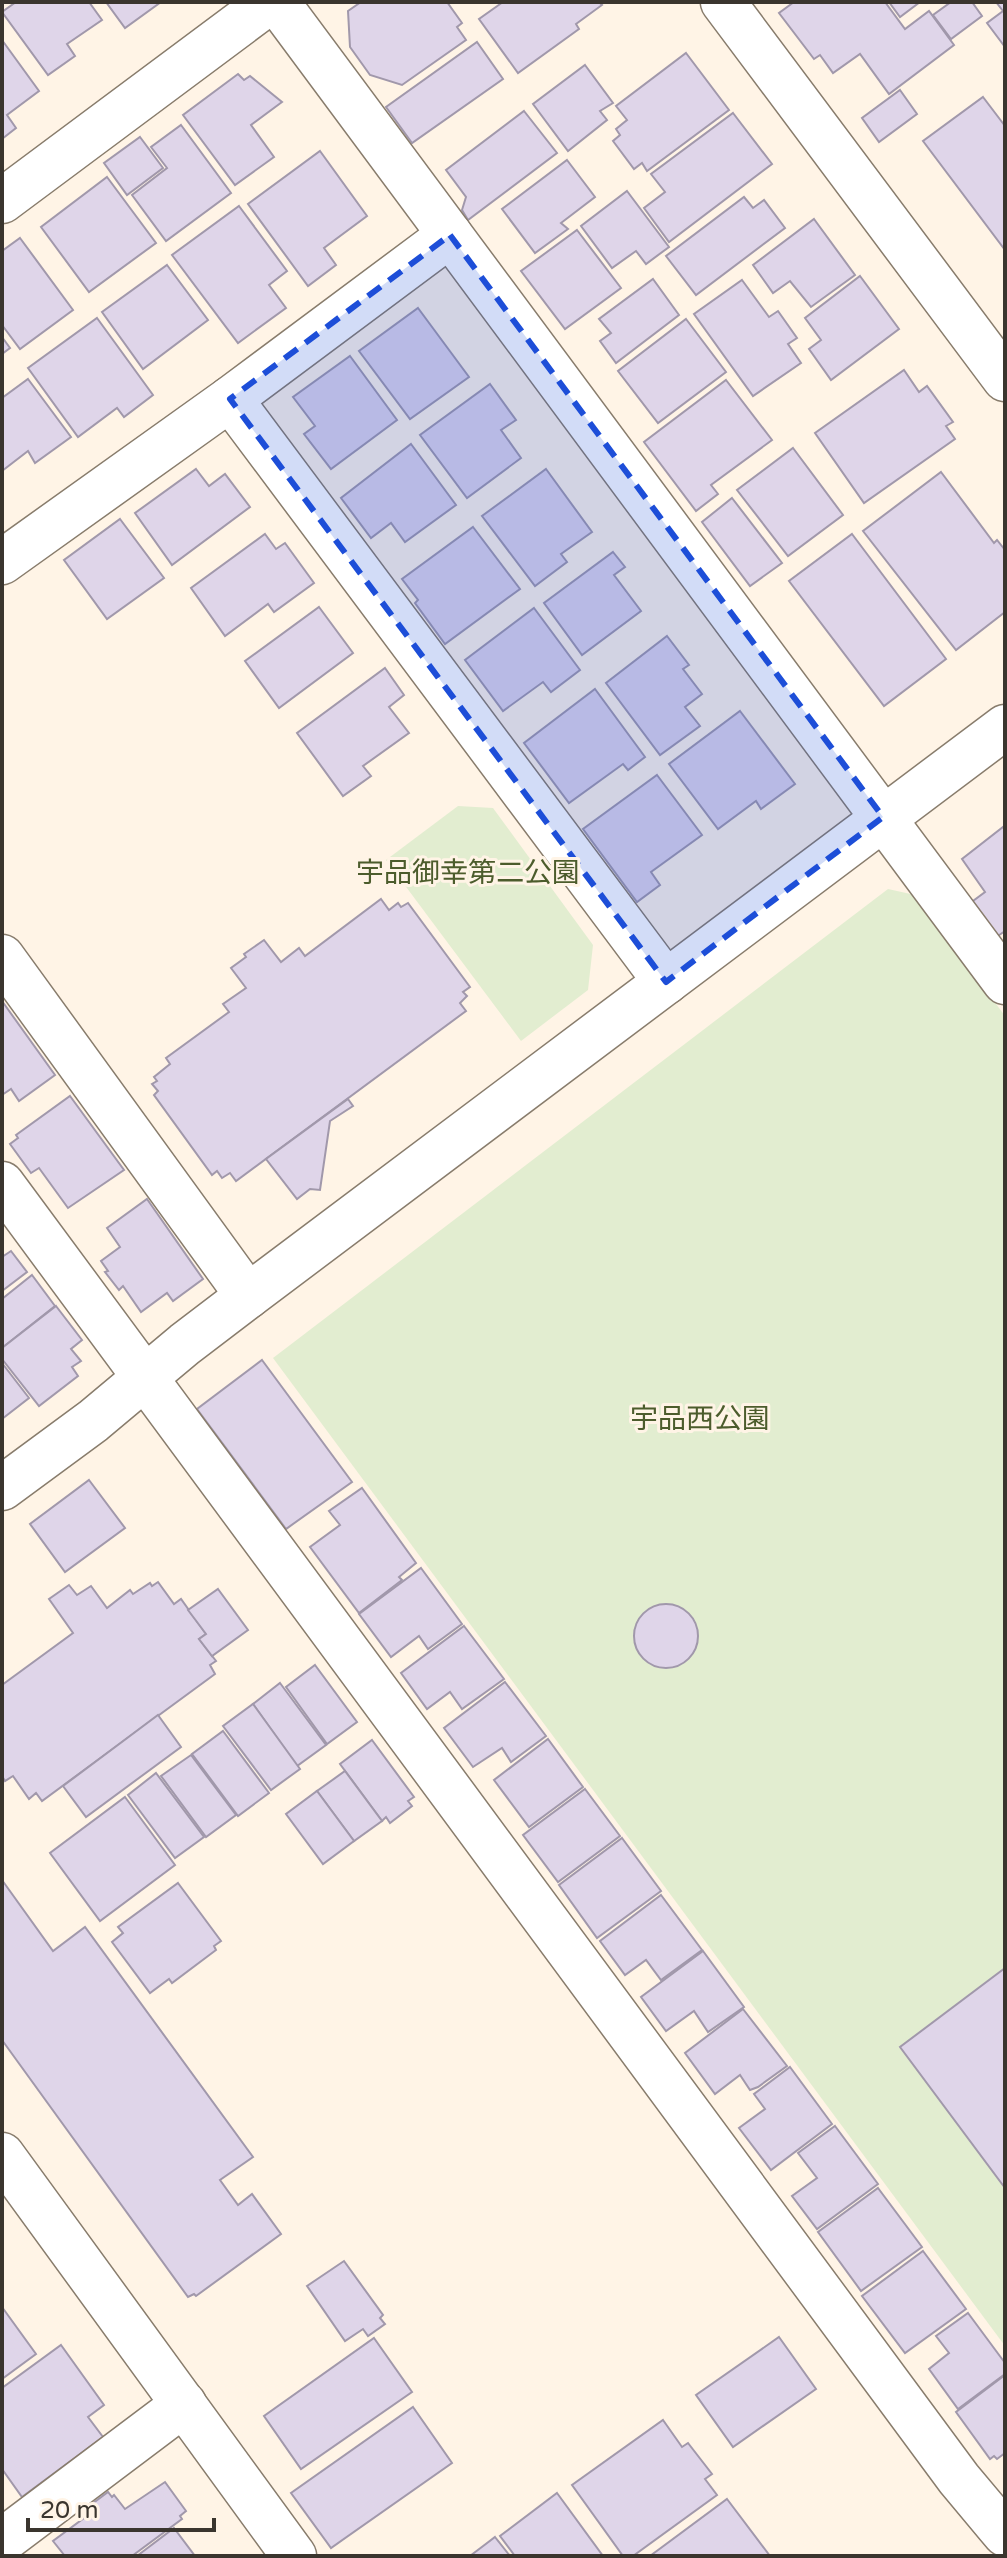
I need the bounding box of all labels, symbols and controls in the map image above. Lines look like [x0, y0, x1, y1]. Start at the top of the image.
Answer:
park label: 宇品御幸第二公園 [356, 856, 580, 890]
park label: 宇品西公園 [630, 1402, 770, 1436]
scale bar [28, 2482, 214, 2532]
text: 20 m [40, 2496, 98, 2525]

